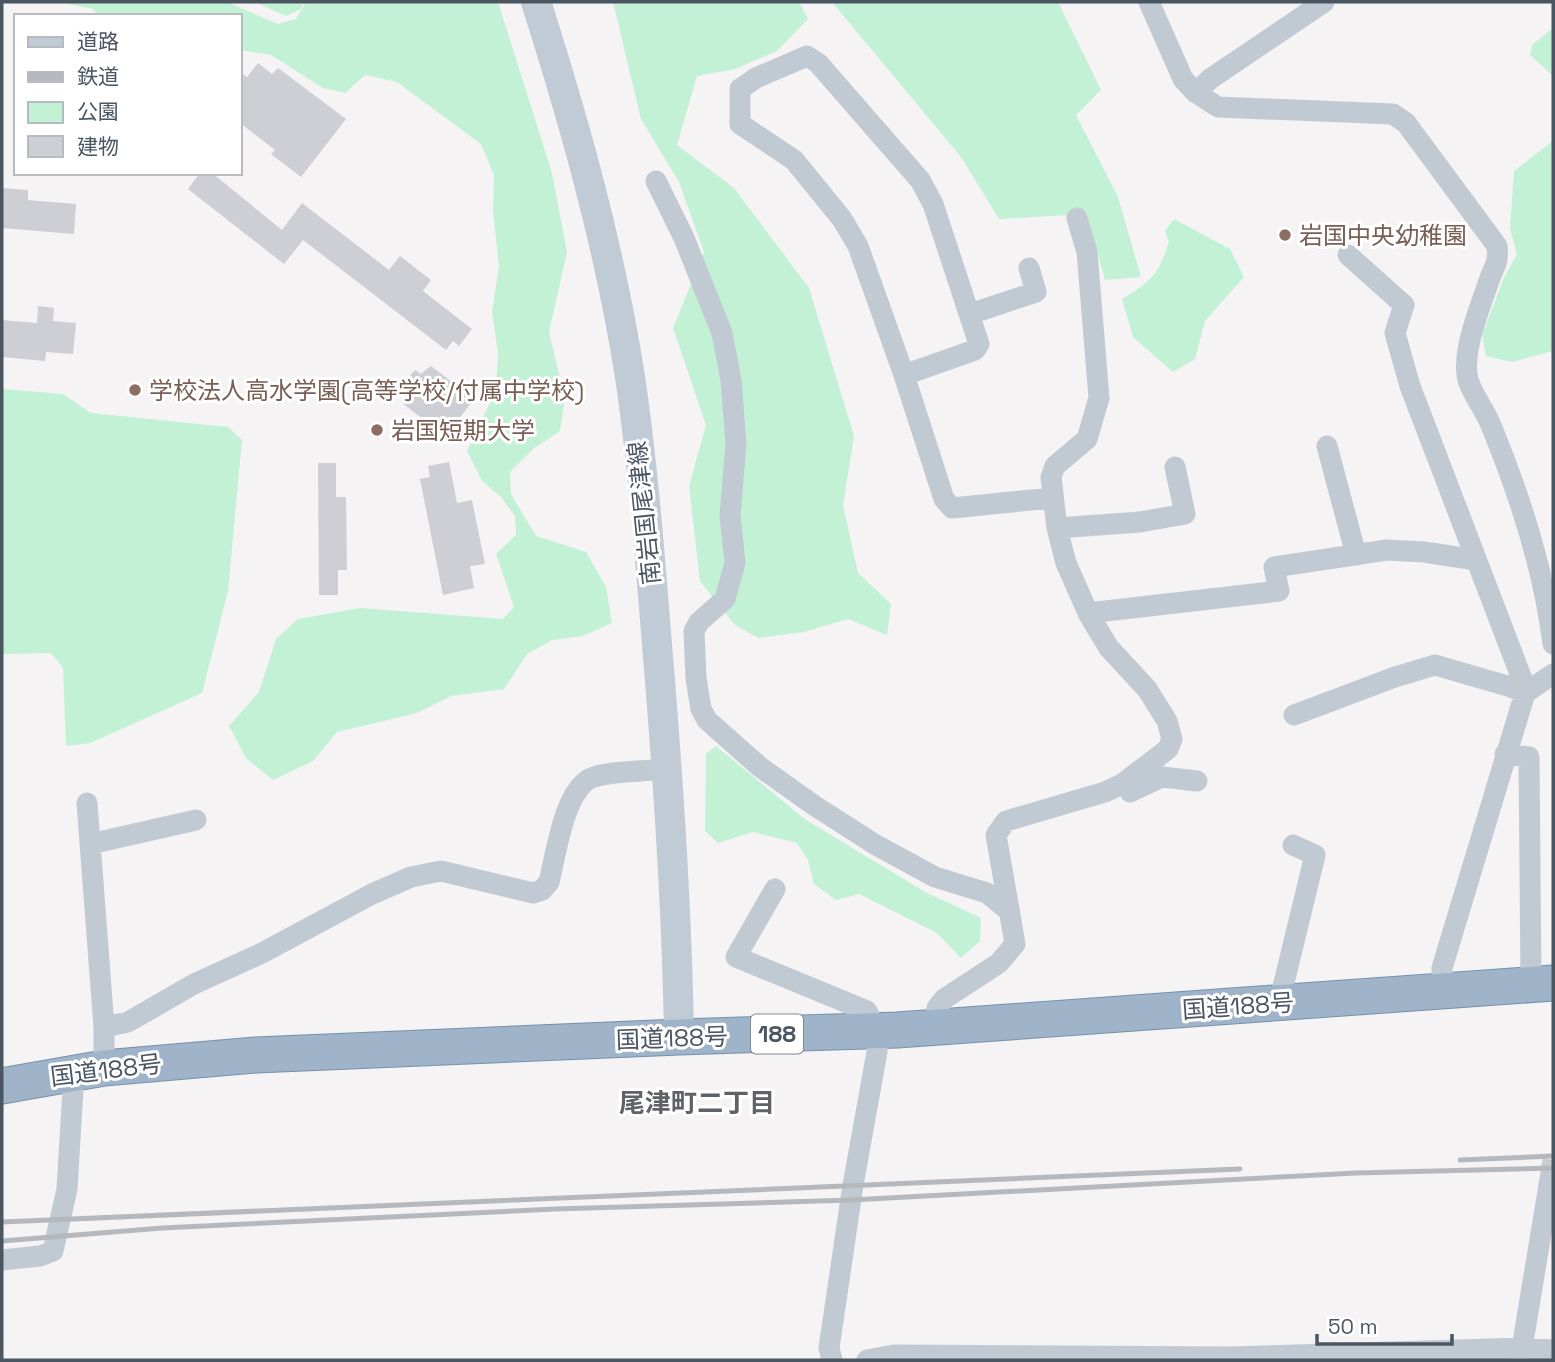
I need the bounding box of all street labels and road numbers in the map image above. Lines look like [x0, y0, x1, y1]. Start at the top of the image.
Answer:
street label: 南岩国尾津線 [621, 440, 667, 586]
street label: 国道188号 [1181, 987, 1295, 1025]
road number: 188 [751, 1015, 803, 1054]
street label: 国道188号 [616, 1021, 728, 1055]
street label: 国道188号 [49, 1048, 163, 1092]

